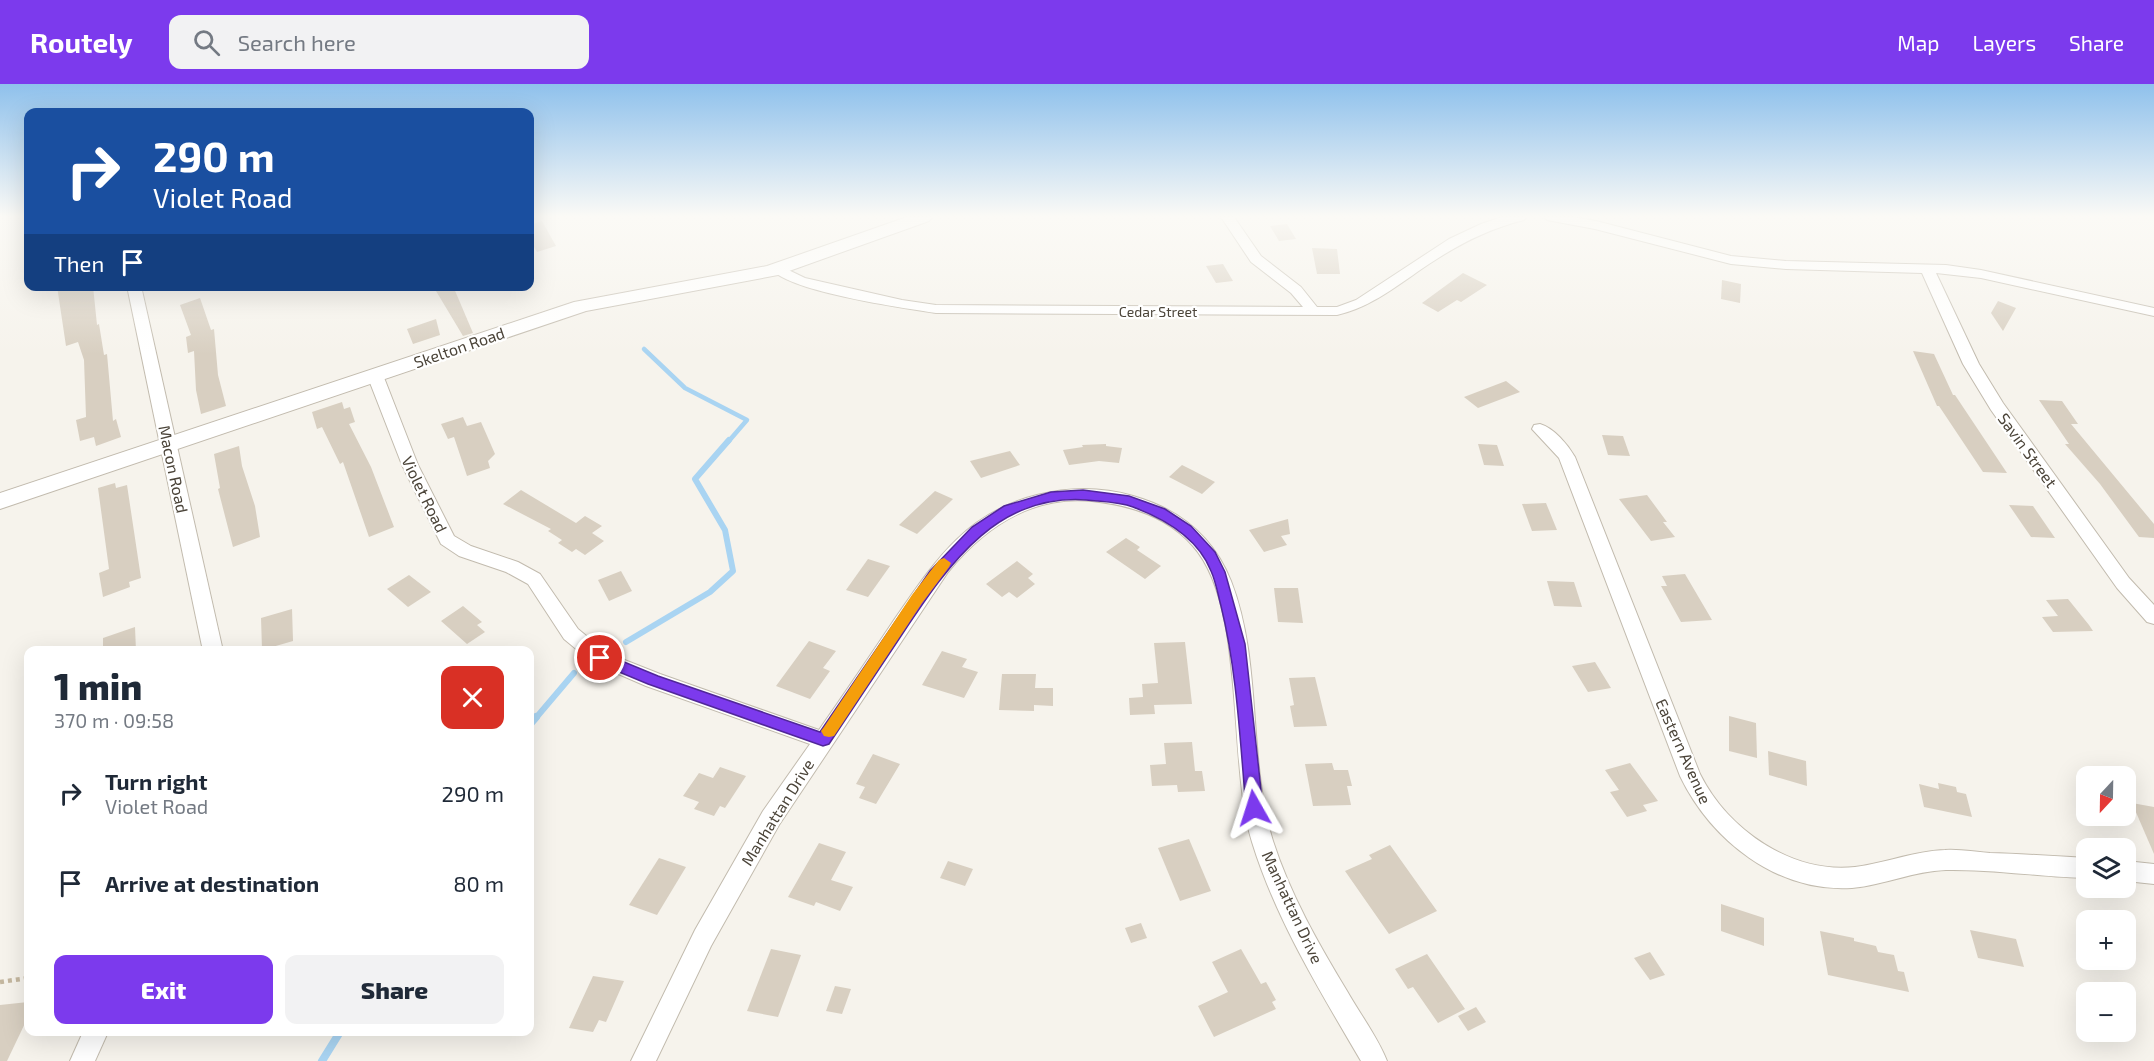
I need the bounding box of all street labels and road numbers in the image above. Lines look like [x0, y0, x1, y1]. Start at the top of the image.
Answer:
street label: Cedar Street [1119, 303, 1197, 320]
street label: Skelton Road [411, 323, 507, 371]
street label: Savin Street [1995, 409, 2061, 491]
street label: Macon Road [155, 423, 193, 515]
street label: Violet Road [398, 453, 452, 535]
street label: Eastern Avenue [1652, 695, 1716, 807]
street label: Manhattan Drive [737, 755, 817, 869]
street label: Manhattan Drive [1259, 848, 1327, 966]

